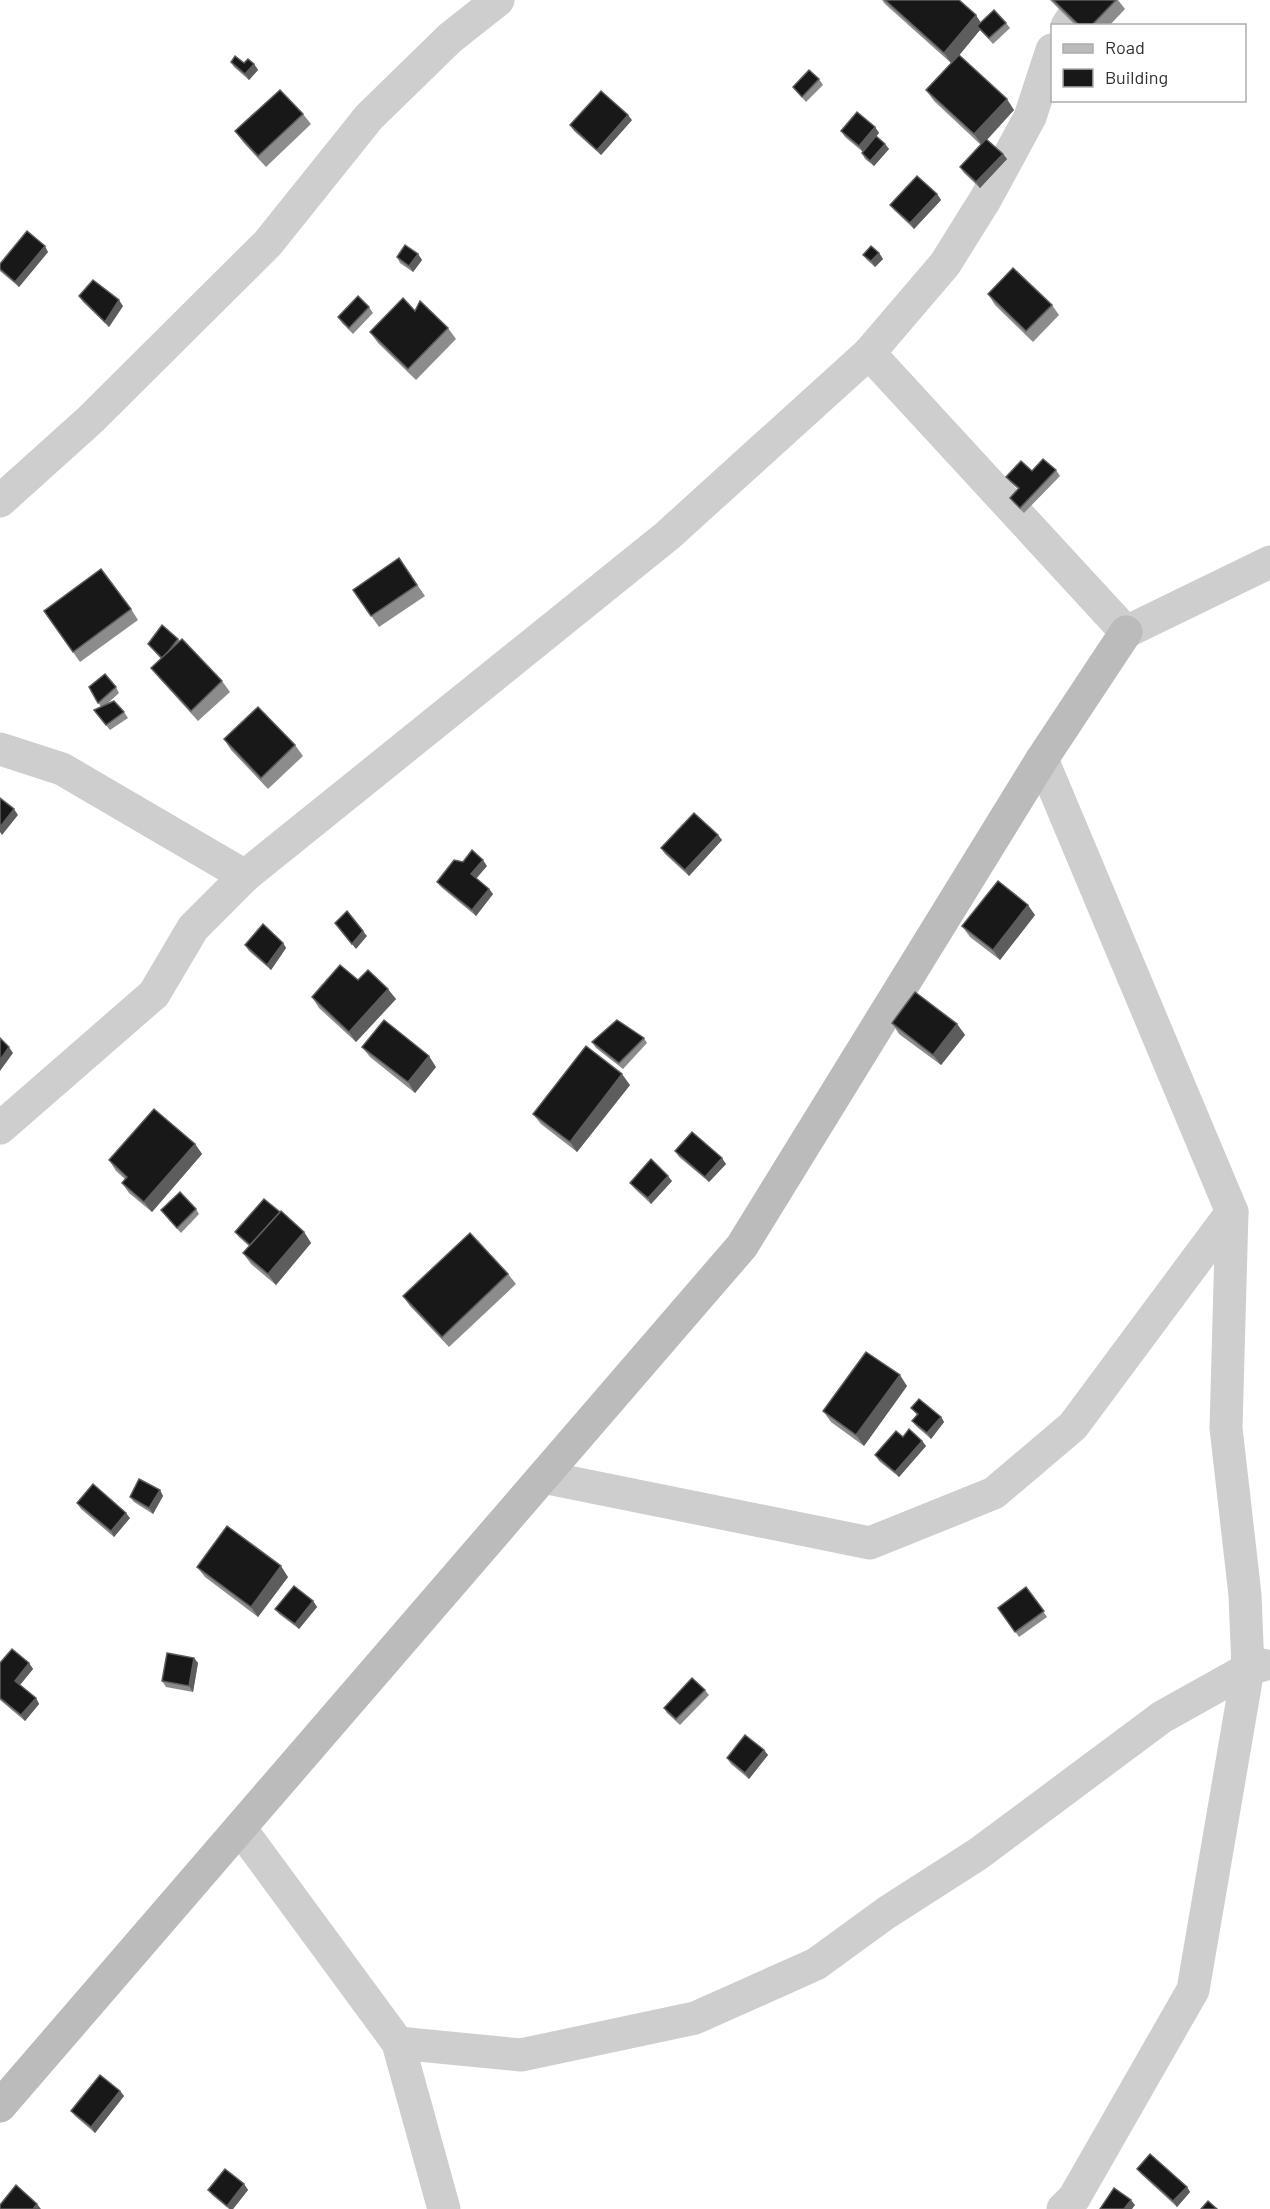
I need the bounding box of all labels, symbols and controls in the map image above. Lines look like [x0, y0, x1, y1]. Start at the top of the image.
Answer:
legend [1051, 24, 1246, 102]
text: Road [1105, 36, 1145, 58]
text: Building [1105, 66, 1168, 88]

